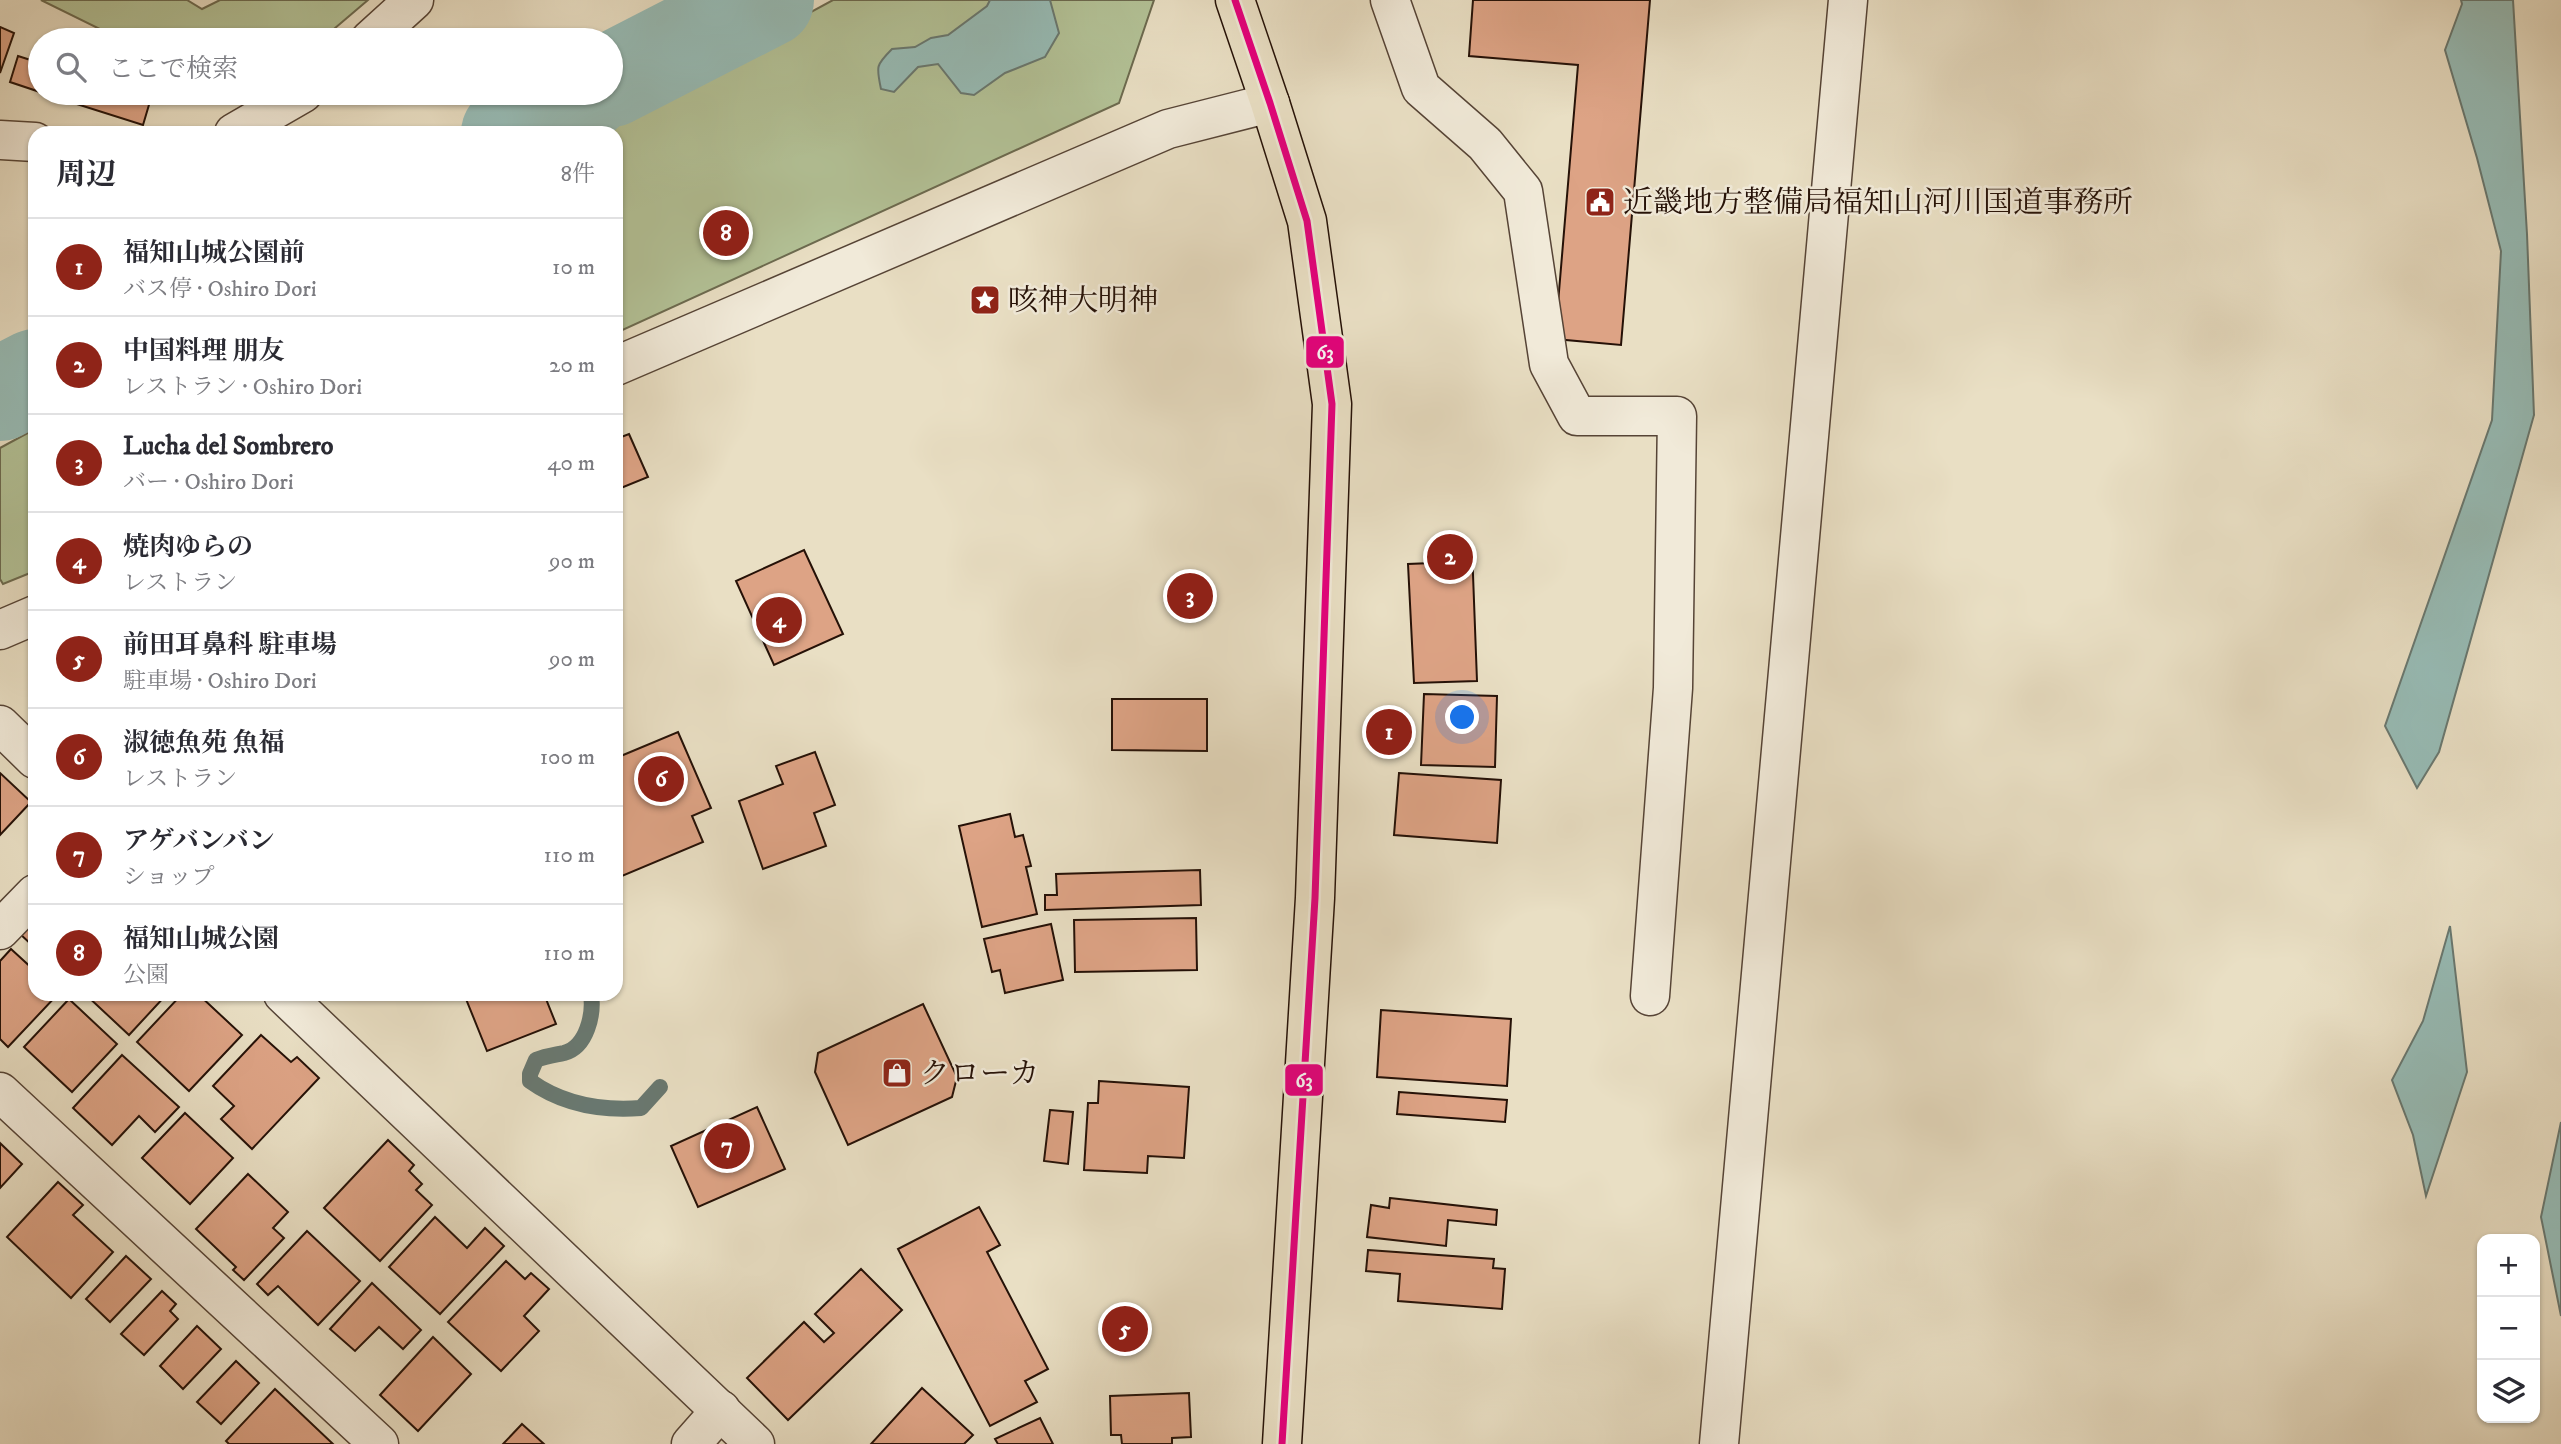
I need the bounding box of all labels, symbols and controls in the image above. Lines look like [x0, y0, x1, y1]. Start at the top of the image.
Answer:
search box [28, 28, 623, 105]
icon: search [52, 48, 90, 86]
text: ここで検索 [108, 53, 238, 86]
text: 周辺 [56, 157, 116, 194]
text: 8件 [560, 160, 595, 189]
public building icon: 近畿地方整備局福知山河川国道事務所 [1583, 185, 1617, 219]
place label: 近畿地方整備局福知山河川国道事務所 [1623, 185, 2133, 222]
pin: 8 [703, 207, 749, 259]
text: 福知山城公園前 [123, 237, 305, 270]
text: 1 [75, 253, 83, 282]
text: 10 m [552, 253, 595, 282]
text: バス停 · Oshiro Dori [123, 275, 317, 304]
place icon: 咳神大明神 [968, 283, 1002, 317]
place label: 咳神大明神 [1008, 283, 1158, 320]
text: 中国料理 朋友 [123, 335, 285, 368]
line badge: 63 [1305, 335, 1345, 369]
text: 63 [1317, 342, 1333, 365]
text: 2 [73, 351, 85, 380]
text: 20 m [549, 351, 595, 380]
text: レストラン · Oshiro Dori [123, 373, 362, 402]
text: Lucha del Sombrero [123, 430, 333, 463]
text: 3 [75, 449, 83, 478]
text: 40 m [547, 449, 595, 478]
text: バー · Oshiro Dori [123, 468, 294, 497]
text: 焼肉ゆらの [123, 531, 253, 564]
pin: 2 [1427, 531, 1473, 583]
text: 4 [72, 547, 86, 576]
text: 90 m [549, 547, 595, 576]
text: レストラン [123, 569, 237, 598]
pin: 3 [1167, 570, 1213, 622]
pin: 4 [756, 594, 802, 646]
text: 前田耳鼻科 駐車場 [123, 629, 337, 662]
text: 5 [73, 645, 85, 674]
text: 90 m [549, 645, 595, 674]
text: 駐車場 · Oshiro Dori [123, 667, 317, 696]
your location [1445, 700, 1479, 734]
pin: 1 [1366, 706, 1412, 758]
text: 淑徳魚苑 魚福 [123, 727, 285, 760]
text: 6 [73, 743, 85, 772]
text: 100 m [540, 743, 595, 772]
pin: 6 [638, 753, 684, 805]
text: レストラン [123, 765, 237, 794]
text: アゲバンバン [123, 825, 275, 858]
text: 7 [73, 841, 85, 870]
text: 110 m [544, 841, 595, 870]
text: ショップ [123, 863, 215, 892]
text: 福知山城公園 [123, 923, 279, 956]
text: 8 [73, 939, 85, 968]
text: 110 m [544, 939, 595, 968]
text: 公園 [123, 961, 169, 990]
shop icon: クローカ [880, 1056, 914, 1090]
place label: クローカ [920, 1056, 1039, 1093]
line badge: 63 [1284, 1063, 1324, 1097]
text: 63 [1296, 1070, 1312, 1093]
pin: 7 [704, 1120, 750, 1172]
map controls [2477, 1234, 2540, 1423]
button: + [2477, 1234, 2540, 1297]
button: − [2477, 1297, 2540, 1360]
pin: 5 [1102, 1303, 1148, 1355]
button: layers [2477, 1360, 2540, 1423]

